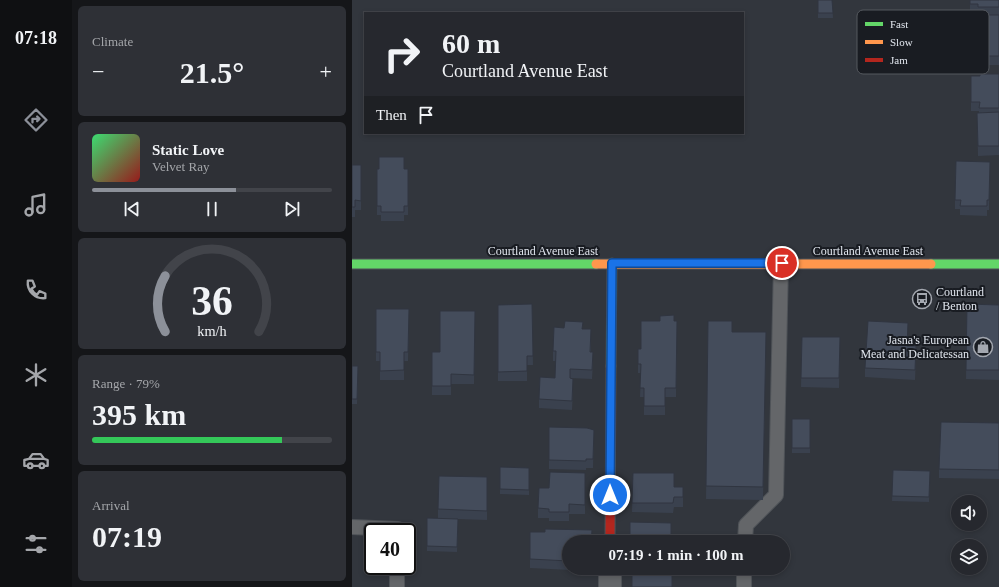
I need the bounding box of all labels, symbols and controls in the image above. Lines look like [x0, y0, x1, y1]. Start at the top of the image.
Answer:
legend [857, 10, 989, 74]
text: Fast [890, 18, 908, 30]
text: 07:18 [15, 28, 57, 48]
icon: right [376, 28, 428, 80]
text: 60 m [442, 28, 500, 59]
text: Climate [92, 34, 133, 49]
text: Slow [890, 36, 913, 48]
text: Jam [890, 54, 908, 66]
text: 21.5° [180, 56, 244, 89]
text: − [92, 59, 104, 84]
text: + [320, 59, 332, 84]
text: Courtland Avenue East [442, 61, 608, 81]
icon: arrive [415, 104, 437, 126]
icon: directions [22, 106, 50, 134]
text: Then [376, 107, 407, 123]
text: Static Love [152, 142, 224, 158]
text: Velvet Ray [152, 159, 209, 174]
icon: music [22, 191, 50, 219]
icon: previous [121, 198, 143, 220]
icon: pause [201, 198, 223, 220]
icon: next [281, 198, 303, 220]
street label: Courtland Avenue East [488, 244, 599, 258]
street label: Courtland Avenue East [813, 244, 924, 258]
pin [765, 246, 799, 280]
icon: arrive [771, 252, 793, 274]
icon: phone [22, 276, 50, 304]
text: 36 [191, 277, 233, 323]
place label: Courtland / Benton [936, 285, 984, 313]
bus stop icon: Courtland / Benton [911, 288, 933, 310]
text: km/h [197, 322, 227, 338]
place label: Jasna's European Meat and Delicatessan [860, 333, 969, 361]
shop icon: Jasna's European Meat and Delicatessan [972, 336, 994, 358]
icon: climate [22, 361, 50, 389]
text: Range · 79% [92, 376, 160, 391]
text: 395 km [92, 398, 186, 431]
icon: car [22, 446, 50, 474]
position arrow [589, 474, 631, 516]
map controls [951, 495, 987, 575]
button: sound [951, 495, 987, 531]
text: Arrival [92, 498, 130, 513]
text: 07:19 [92, 520, 162, 553]
speed limit sign: 40 [364, 523, 416, 575]
icon: filters [22, 530, 50, 558]
button: layers [951, 539, 987, 575]
text: 07:19 · 1 min · 100 m [609, 547, 744, 563]

